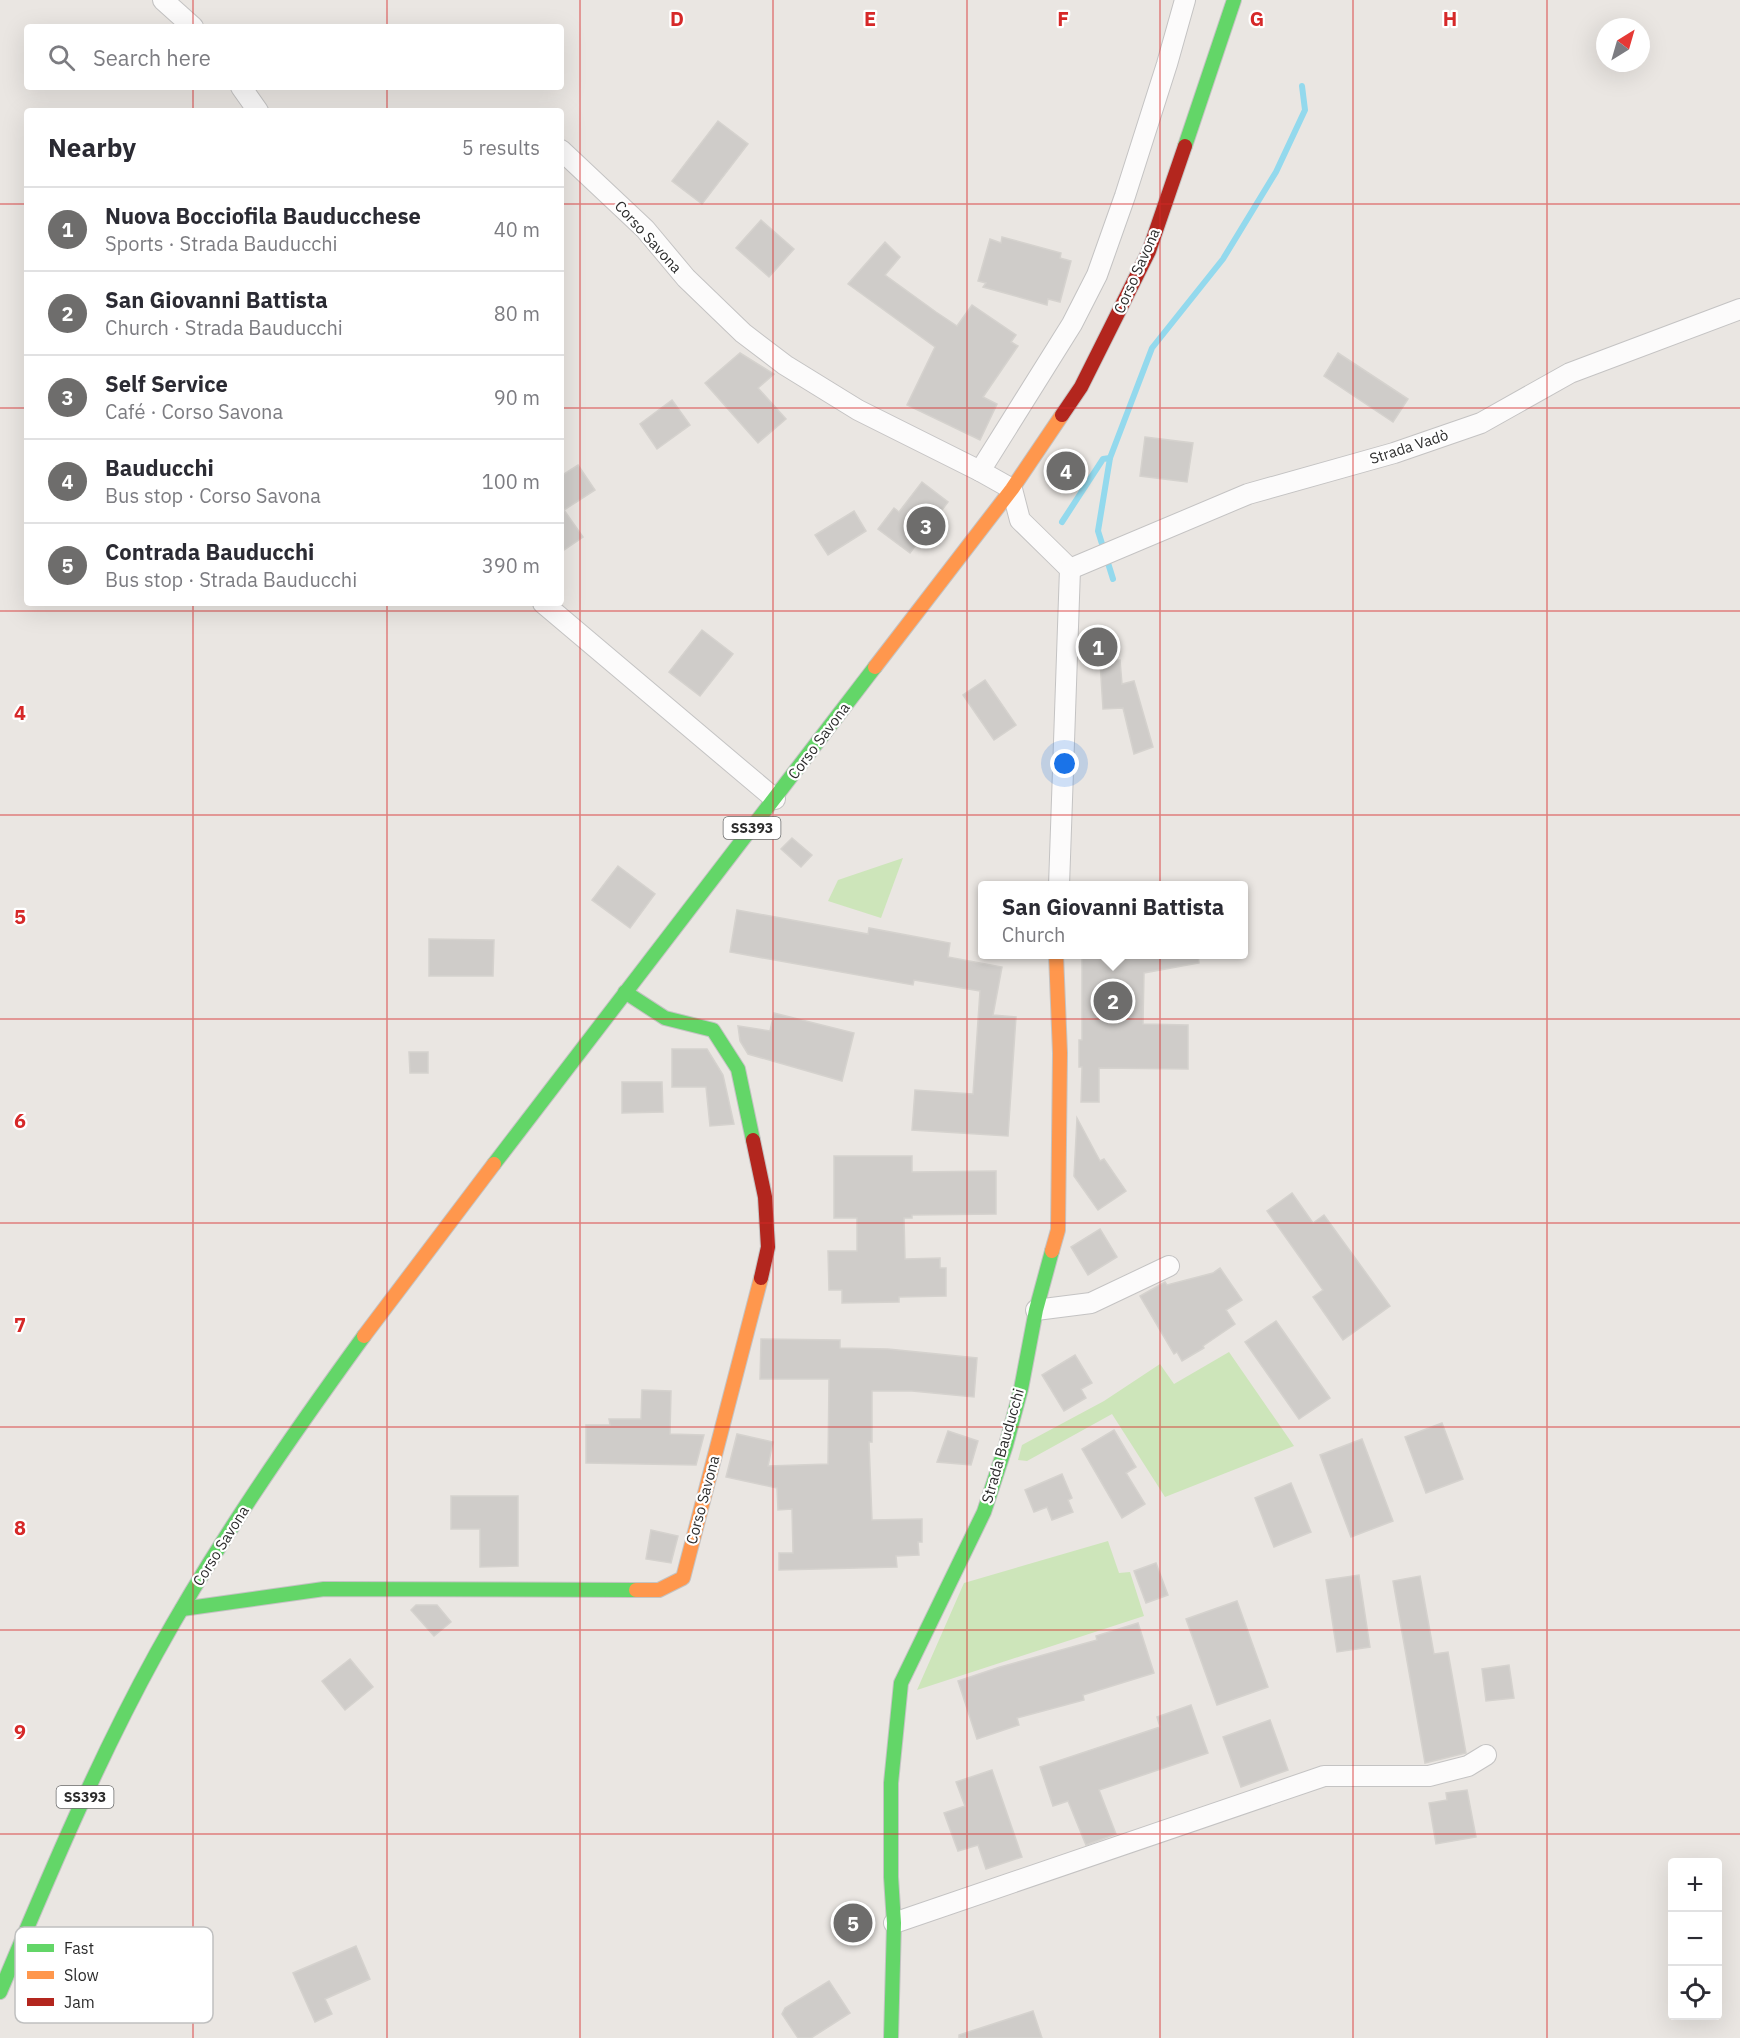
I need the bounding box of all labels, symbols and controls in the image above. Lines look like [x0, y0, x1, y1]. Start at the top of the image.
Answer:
text: D [670, 5, 684, 32]
text: E [864, 5, 876, 32]
text: F [1057, 5, 1069, 32]
text: G [1250, 5, 1264, 32]
text: H [1443, 5, 1457, 32]
north arrow [1596, 18, 1650, 72]
search box [24, 24, 564, 90]
icon: search [45, 41, 78, 74]
text: Search here [93, 43, 211, 72]
text: Nearby [48, 130, 136, 164]
text: 5 results [462, 134, 540, 161]
street label: Corso Savona [611, 196, 686, 277]
text: Nuova Bocciofila Bauducchese [105, 201, 421, 230]
text: 1 [62, 216, 74, 243]
text: 40 m [494, 216, 540, 243]
street label: Corso Savona [1109, 225, 1164, 316]
text: Sports · Strada Bauducchi [105, 230, 338, 257]
text: San Giovanni Battista [105, 285, 328, 314]
text: 2 [62, 300, 74, 327]
text: 80 m [494, 300, 540, 327]
text: Church · Strada Bauducchi [105, 314, 343, 341]
text: Self Service [105, 369, 228, 398]
text: 3 [62, 384, 74, 411]
text: 90 m [494, 384, 540, 411]
text: Café · Corso Savona [105, 398, 283, 425]
street label: Strada Vadò [1367, 425, 1451, 468]
pin: 4 [1046, 448, 1086, 494]
text: Bauducchi [105, 453, 214, 482]
text: 4 [62, 468, 74, 495]
text: 100 m [482, 468, 540, 495]
text: Bus stop · Corso Savona [105, 482, 321, 509]
pin: 3 [906, 504, 946, 548]
text: Contrada Bauducchi [105, 537, 314, 566]
text: 5 [62, 552, 74, 579]
text: 390 m [482, 552, 540, 579]
text: Bus stop · Strada Bauducchi [105, 566, 357, 593]
pin: 1 [1078, 624, 1118, 670]
text: 4 [14, 699, 26, 726]
street label: Corso Savona [784, 699, 854, 783]
your location [1050, 749, 1079, 778]
road number: SS393 [724, 817, 780, 839]
popup [978, 881, 1248, 959]
text: San Giovanni Battista [1002, 892, 1224, 921]
text: 5 [14, 903, 26, 930]
text: Church [1002, 921, 1065, 948]
pin: 2 [1094, 978, 1132, 1024]
text: 6 [14, 1107, 26, 1134]
text: 7 [14, 1311, 26, 1338]
street label: Strada Bauducchi [977, 1386, 1028, 1505]
street label: Corso Savona [682, 1453, 724, 1546]
street label: Corso Savona [188, 1502, 253, 1589]
text: 8 [14, 1514, 26, 1541]
text: 9 [14, 1718, 26, 1745]
road number: SS393 [56, 1786, 113, 1808]
map controls [1668, 1858, 1722, 2020]
button: + [1668, 1858, 1722, 1912]
pin: 5 [834, 1900, 872, 1946]
button: − [1668, 1912, 1722, 1966]
legend [15, 1927, 213, 2023]
text: Fast [64, 1938, 94, 1958]
text: Slow [64, 1965, 99, 1985]
button: locate [1668, 1966, 1722, 2020]
text: Jam [64, 1992, 95, 2012]

